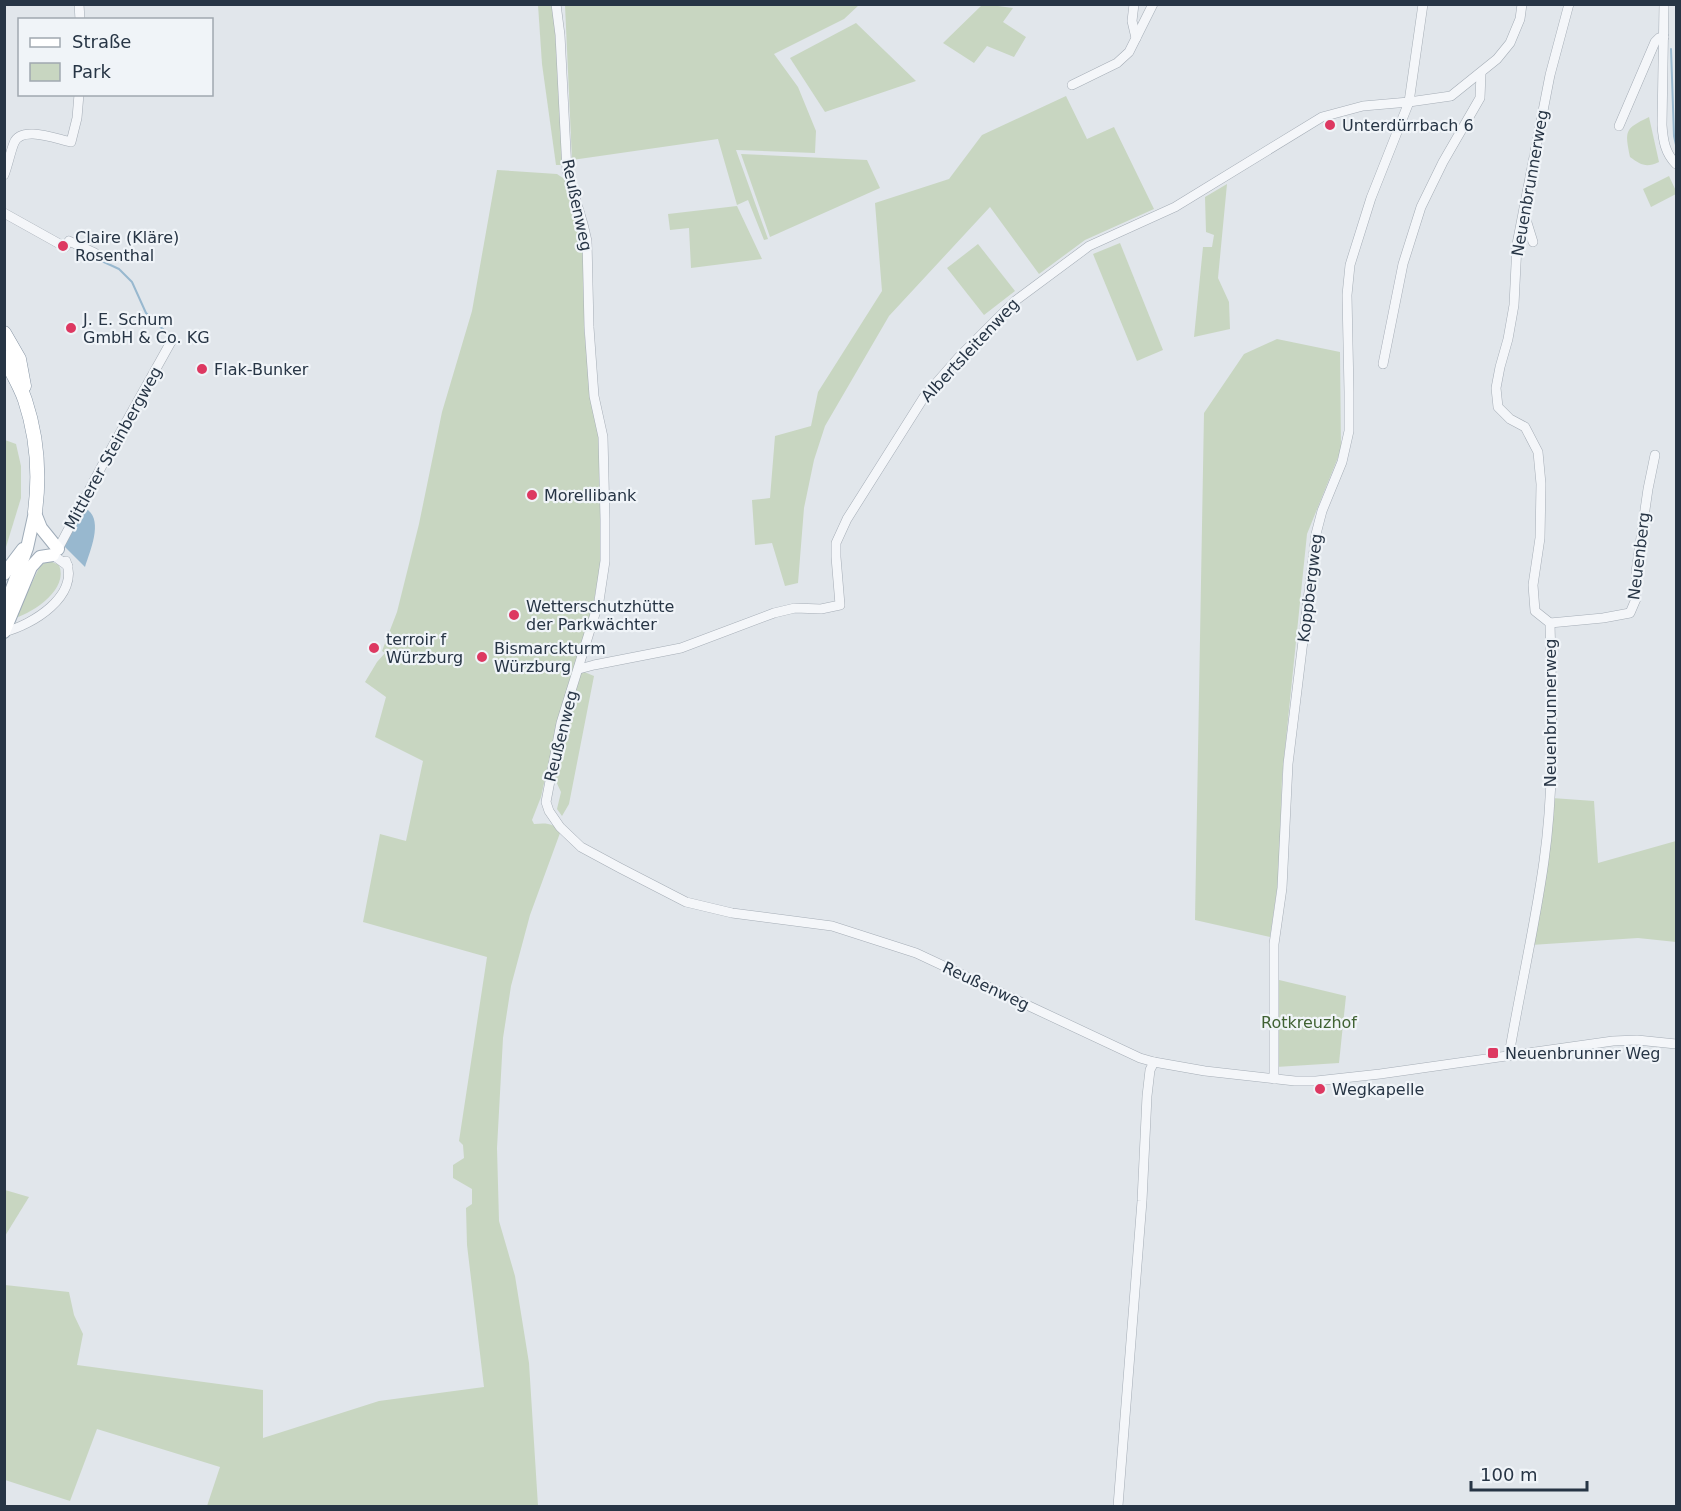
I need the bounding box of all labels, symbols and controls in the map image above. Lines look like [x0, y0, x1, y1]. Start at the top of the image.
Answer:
legend [18, 18, 213, 96]
text: Straße [72, 31, 131, 52]
text: Park [72, 61, 111, 82]
street label: Neuenbrunnerweg [1508, 108, 1552, 258]
place label: Unterdürrbach 6 [1342, 116, 1474, 135]
marker: Unterdürrbach 6 [1323, 118, 1337, 132]
street label: Reußenweg [558, 157, 596, 253]
place label: Claire (Kläre) Rosenthal [75, 228, 179, 265]
marker: Claire (Kläre) Rosenthal [56, 239, 70, 253]
street label: Albertsleitenweg [917, 294, 1023, 406]
place label: J. E. Schum GmbH & Co. KG [82, 310, 210, 347]
marker: J. E. Schum GmbH & Co. KG [64, 321, 78, 335]
place label: Flak-Bunker [214, 360, 309, 379]
marker: Flak-Bunker [195, 362, 209, 376]
street label: Mittlerer Steinbergweg [60, 363, 166, 533]
place label: Morellibank [544, 486, 637, 505]
marker: Morellibank [525, 488, 539, 502]
street label: Neuenberg [1624, 511, 1654, 601]
street label: Koppbergweg [1294, 533, 1326, 643]
place label: Wetterschutzhütte der Parkwächter [526, 597, 674, 634]
marker: Wetterschutzhütte der Parkwächter [507, 608, 521, 622]
place label: terroir f Würzburg [386, 630, 463, 667]
place label: Bismarckturm Würzburg [494, 639, 606, 676]
street label: Neuenbrunnerweg [1541, 639, 1560, 787]
marker: terroir f Würzburg [367, 641, 381, 655]
marker: Bismarckturm Würzburg [475, 650, 489, 664]
street label: Reußenweg [540, 688, 582, 784]
street label: Reußenweg [940, 958, 1032, 1014]
park label: Rotkreuzhof [1261, 1013, 1357, 1032]
place label: Neuenbrunner Weg [1505, 1044, 1660, 1063]
marker: Neuenbrunner Weg [1486, 1046, 1500, 1060]
place label: Wegkapelle [1332, 1080, 1424, 1099]
marker: Wegkapelle [1313, 1082, 1327, 1096]
scale bar [1471, 1454, 1586, 1492]
text: 100 m [1480, 1464, 1538, 1485]

